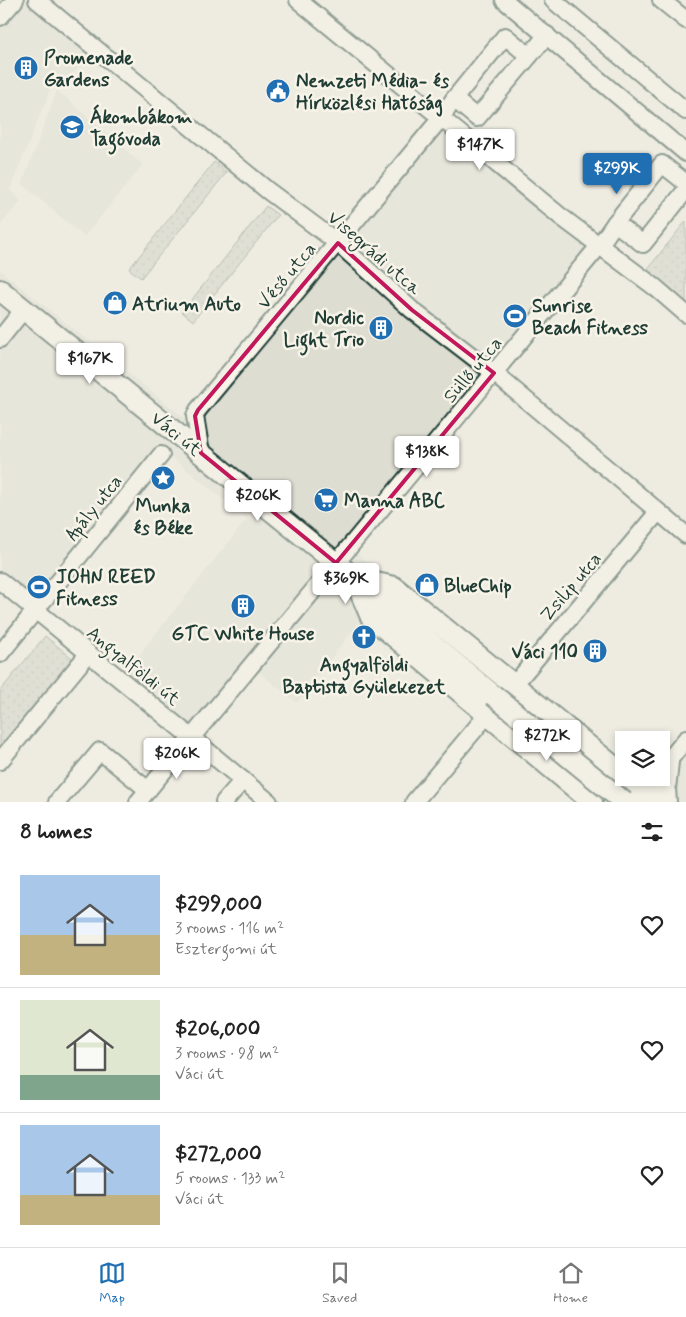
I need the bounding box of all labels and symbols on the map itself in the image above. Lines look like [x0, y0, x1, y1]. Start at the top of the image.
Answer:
place label: Promenade Gardens [44, 46, 133, 93]
building icon: Promenade Gardens [13, 55, 39, 81]
place label: Nemzeti Média- és Hírközlési Hatóság [296, 69, 450, 117]
public building icon: Nemzeti Média- és Hírközlési Hatóság [265, 78, 291, 104]
place label: Ákombákom Tagóvoda [90, 104, 192, 155]
school or university icon: Ákombákom Tagóvoda [59, 114, 85, 140]
pin: $147K [445, 128, 515, 171]
pin: $299K [582, 152, 652, 195]
street label: Visegrádi utca [321, 205, 427, 303]
street label: Véső utca [252, 237, 322, 315]
shop icon: Atrium Auto [102, 290, 128, 316]
place label: Atrium Auto [132, 292, 241, 317]
place label: Sunrise Beach Fitness [532, 294, 649, 341]
sports icon: Sunrise Beach Fitness [502, 303, 528, 329]
place label: Nordic Light Trio [284, 306, 364, 356]
building icon: Nordic Light Trio [368, 315, 394, 341]
street label: Süllő utca [438, 332, 508, 408]
pin: $167K [55, 342, 125, 385]
street label: Váci út [146, 406, 207, 462]
pin: $138K [392, 436, 462, 478]
place icon: Munka és Béke [150, 465, 176, 491]
street label: Apály utca [60, 470, 130, 547]
pin: $206K [223, 480, 293, 522]
supermarket icon: Manna ABC [313, 487, 339, 513]
place label: Manna ABC [344, 489, 445, 514]
place label: Munka és Béke [133, 494, 194, 541]
street label: Zsilip utca [535, 547, 608, 627]
pin: $369K [311, 562, 381, 605]
place label: JOHN REED Fitness [56, 565, 156, 612]
shop icon: BlueChip [414, 572, 440, 598]
sports icon: JOHN REED Fitness [26, 574, 52, 600]
place label: BlueChip [444, 574, 512, 599]
building icon: GTC White House [230, 593, 256, 619]
street label: Angyalföldi út [79, 621, 185, 714]
place label: GTC White House [171, 622, 315, 647]
church icon: Angyalföldi Baptista Gyülekezet [351, 624, 377, 650]
building icon: Váci 110 [582, 638, 608, 664]
place label: Váci 110 [511, 640, 578, 665]
place label: Angyalföldi Baptista Gyülekezet [282, 653, 446, 700]
pin: $272K [512, 720, 582, 762]
pin: $206K [142, 738, 212, 780]

